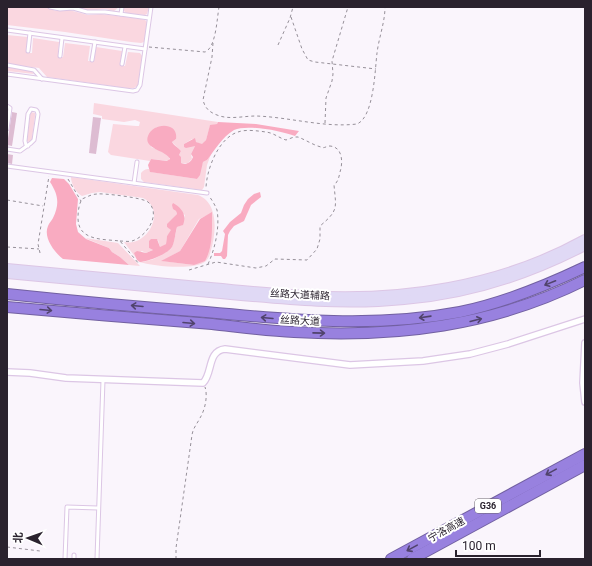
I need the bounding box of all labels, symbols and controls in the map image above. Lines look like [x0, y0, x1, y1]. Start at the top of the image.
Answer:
one-way arrow [544, 280, 556, 288]
street label: 丝路大道辅路 [270, 287, 330, 302]
one-way arrow [131, 303, 144, 310]
one-way arrow [39, 307, 52, 314]
one-way arrow [418, 313, 431, 321]
one-way arrow [261, 314, 274, 322]
street label: 丝路大道 [280, 314, 320, 327]
one-way arrow [469, 316, 482, 323]
one-way arrow [182, 319, 195, 326]
one-way arrow [312, 329, 325, 337]
one-way arrow [545, 469, 557, 477]
road number: G36 [475, 499, 501, 513]
street label: 宁洛高速 [426, 515, 466, 544]
north arrow [8, 518, 48, 558]
text: 北 [12, 532, 25, 543]
scale bar [456, 532, 540, 558]
text: 100 m [462, 539, 496, 553]
one-way arrow [406, 544, 418, 552]

